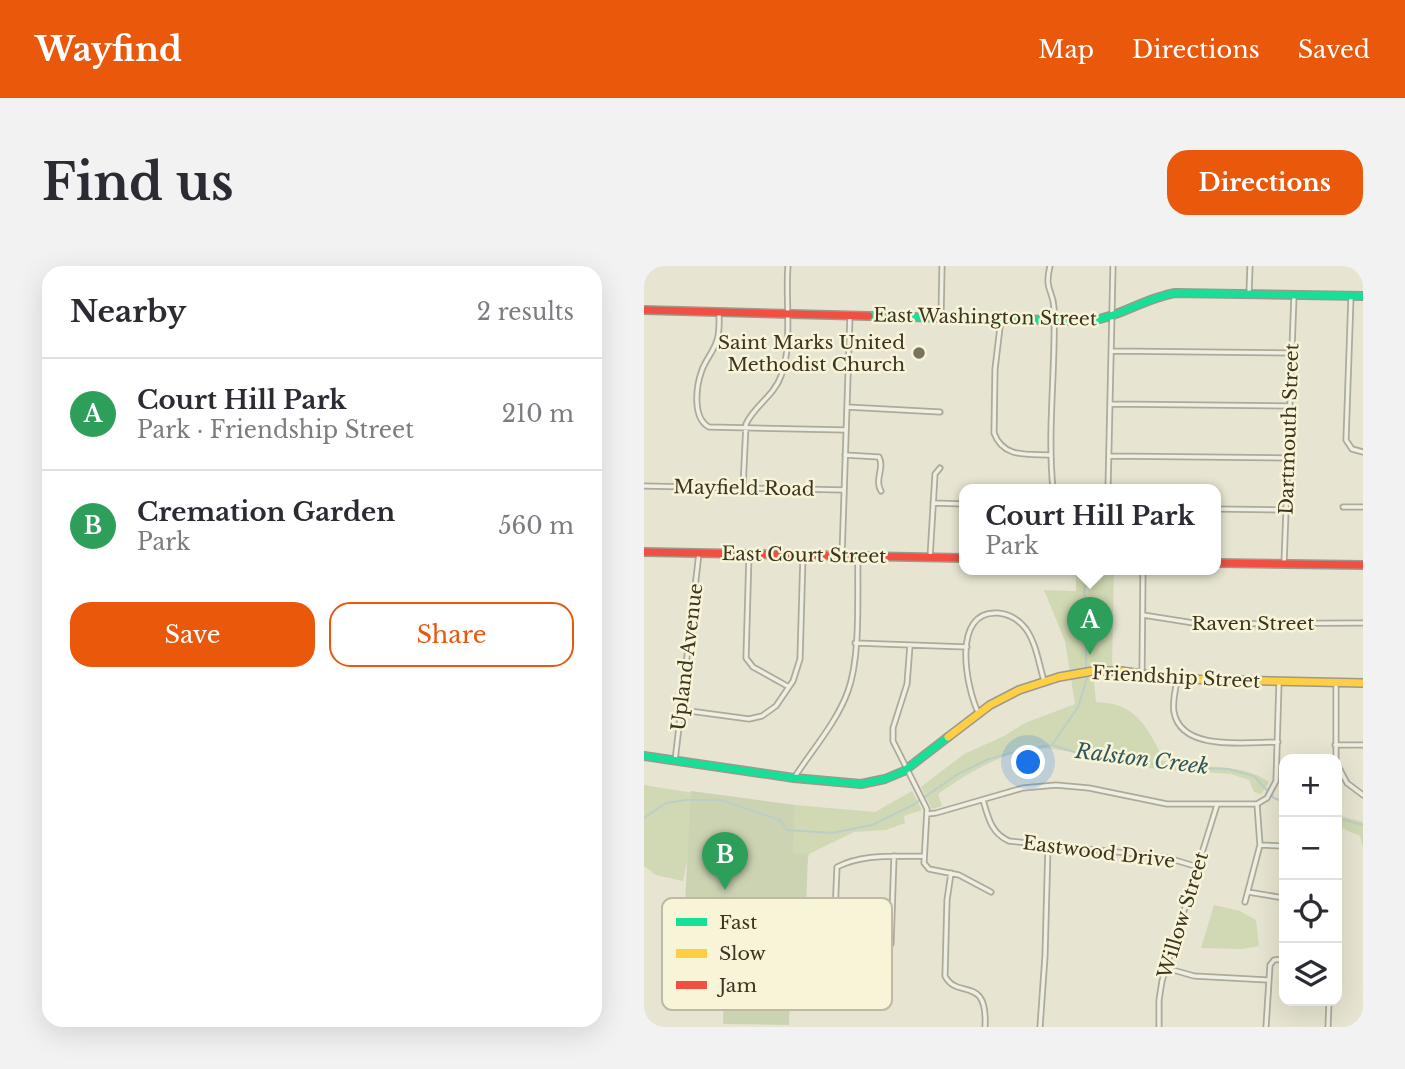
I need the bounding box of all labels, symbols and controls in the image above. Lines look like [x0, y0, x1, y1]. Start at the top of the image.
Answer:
text: Wayfind [35, 29, 182, 70]
text: Map [1038, 35, 1094, 64]
text: Directions [1132, 35, 1260, 64]
text: Saved [1298, 35, 1370, 64]
button: Directions [1167, 150, 1363, 215]
text: Find us [42, 152, 234, 213]
text: Nearby [70, 293, 186, 330]
text: 2 results [477, 298, 574, 326]
street label: East Washington Street [873, 304, 1098, 330]
place label: Saint Marks United Methodist Church [718, 331, 905, 376]
street label: Dartmouth Street [1275, 342, 1304, 515]
marker: Saint Marks United Methodist Church [911, 345, 927, 361]
text: Court Hill Park [137, 384, 347, 416]
text: A [84, 400, 102, 428]
text: 210 m [502, 400, 574, 428]
text: Park · Friendship Street [137, 416, 414, 444]
street label: Mayfield Road [673, 475, 815, 501]
popup [959, 484, 1221, 575]
text: Cremation Garden [137, 496, 395, 528]
text: Court Hill Park [985, 500, 1195, 532]
text: B [84, 512, 102, 540]
text: 560 m [498, 512, 574, 540]
text: Park [137, 528, 190, 556]
text: Park [985, 532, 1039, 560]
street label: East Court Street [721, 542, 887, 568]
street label: Upland Avenue [667, 582, 707, 732]
pin: A [1067, 597, 1113, 655]
button: Save [70, 602, 315, 667]
button: Share [329, 602, 574, 667]
street label: Raven Street [1192, 612, 1315, 635]
street label: Friendship Street [1091, 661, 1262, 693]
water label: Ralston Creek [1073, 738, 1210, 780]
your location [1011, 745, 1045, 779]
map controls [1279, 754, 1342, 1006]
button: + [1279, 754, 1342, 817]
button: − [1279, 817, 1342, 880]
street label: Eastwood Drive [1021, 831, 1177, 873]
pin: B [702, 832, 748, 890]
street label: Willow Street [1153, 848, 1213, 982]
button: locate [1279, 880, 1342, 943]
legend [662, 898, 892, 1010]
text: Fast [719, 911, 758, 934]
text: Slow [719, 942, 766, 965]
button: layers [1279, 943, 1342, 1006]
text: Jam [716, 974, 757, 997]

